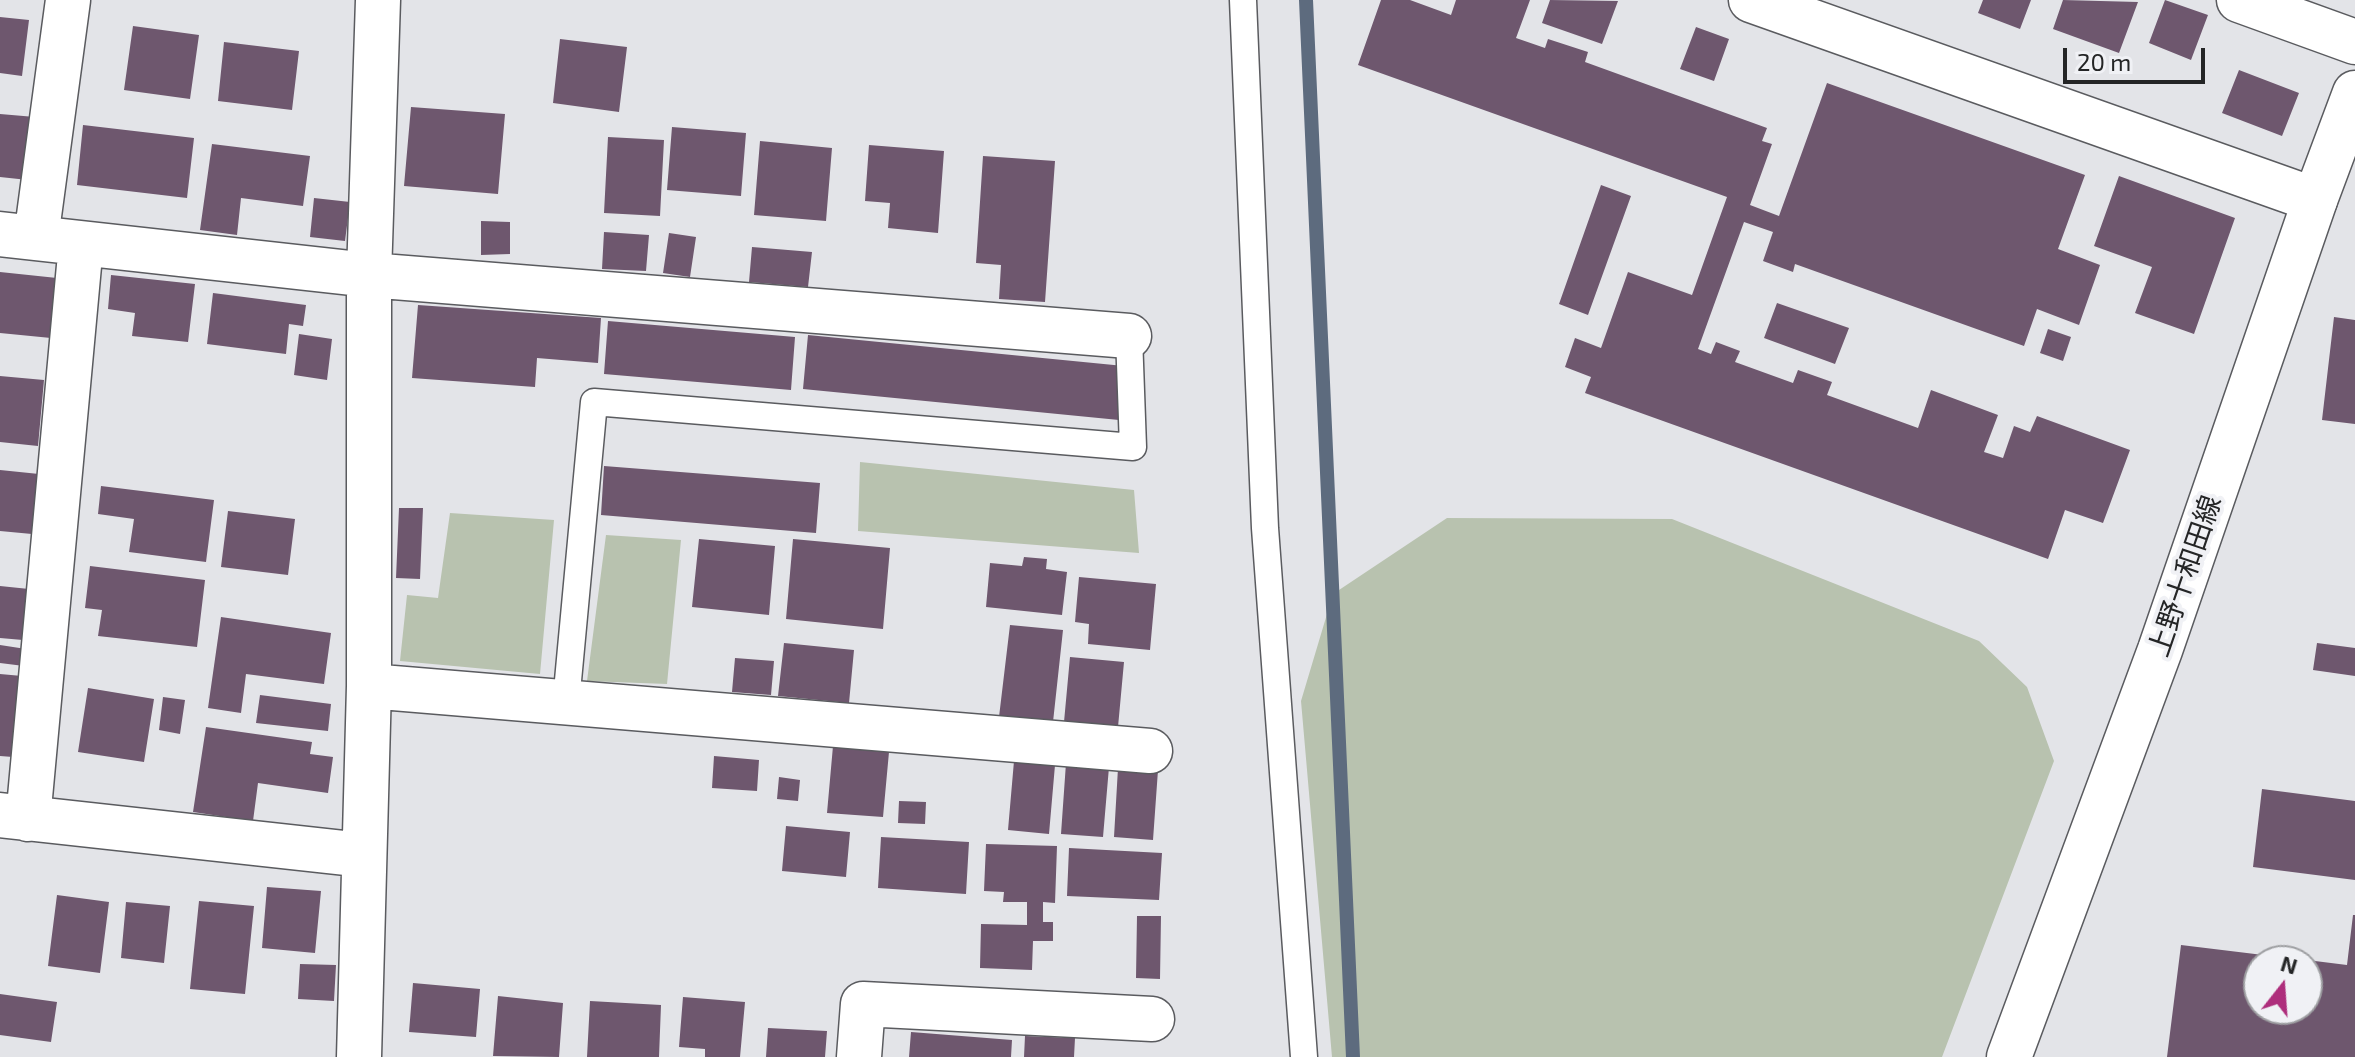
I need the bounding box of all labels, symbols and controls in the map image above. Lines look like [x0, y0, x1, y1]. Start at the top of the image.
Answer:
scale bar [2067, 32, 2209, 82]
text: 20 m [2077, 47, 2131, 76]
street label: 上野十和田線 [2142, 491, 2228, 661]
north arrow [2243, 945, 2323, 1025]
text: N [2278, 949, 2301, 979]

